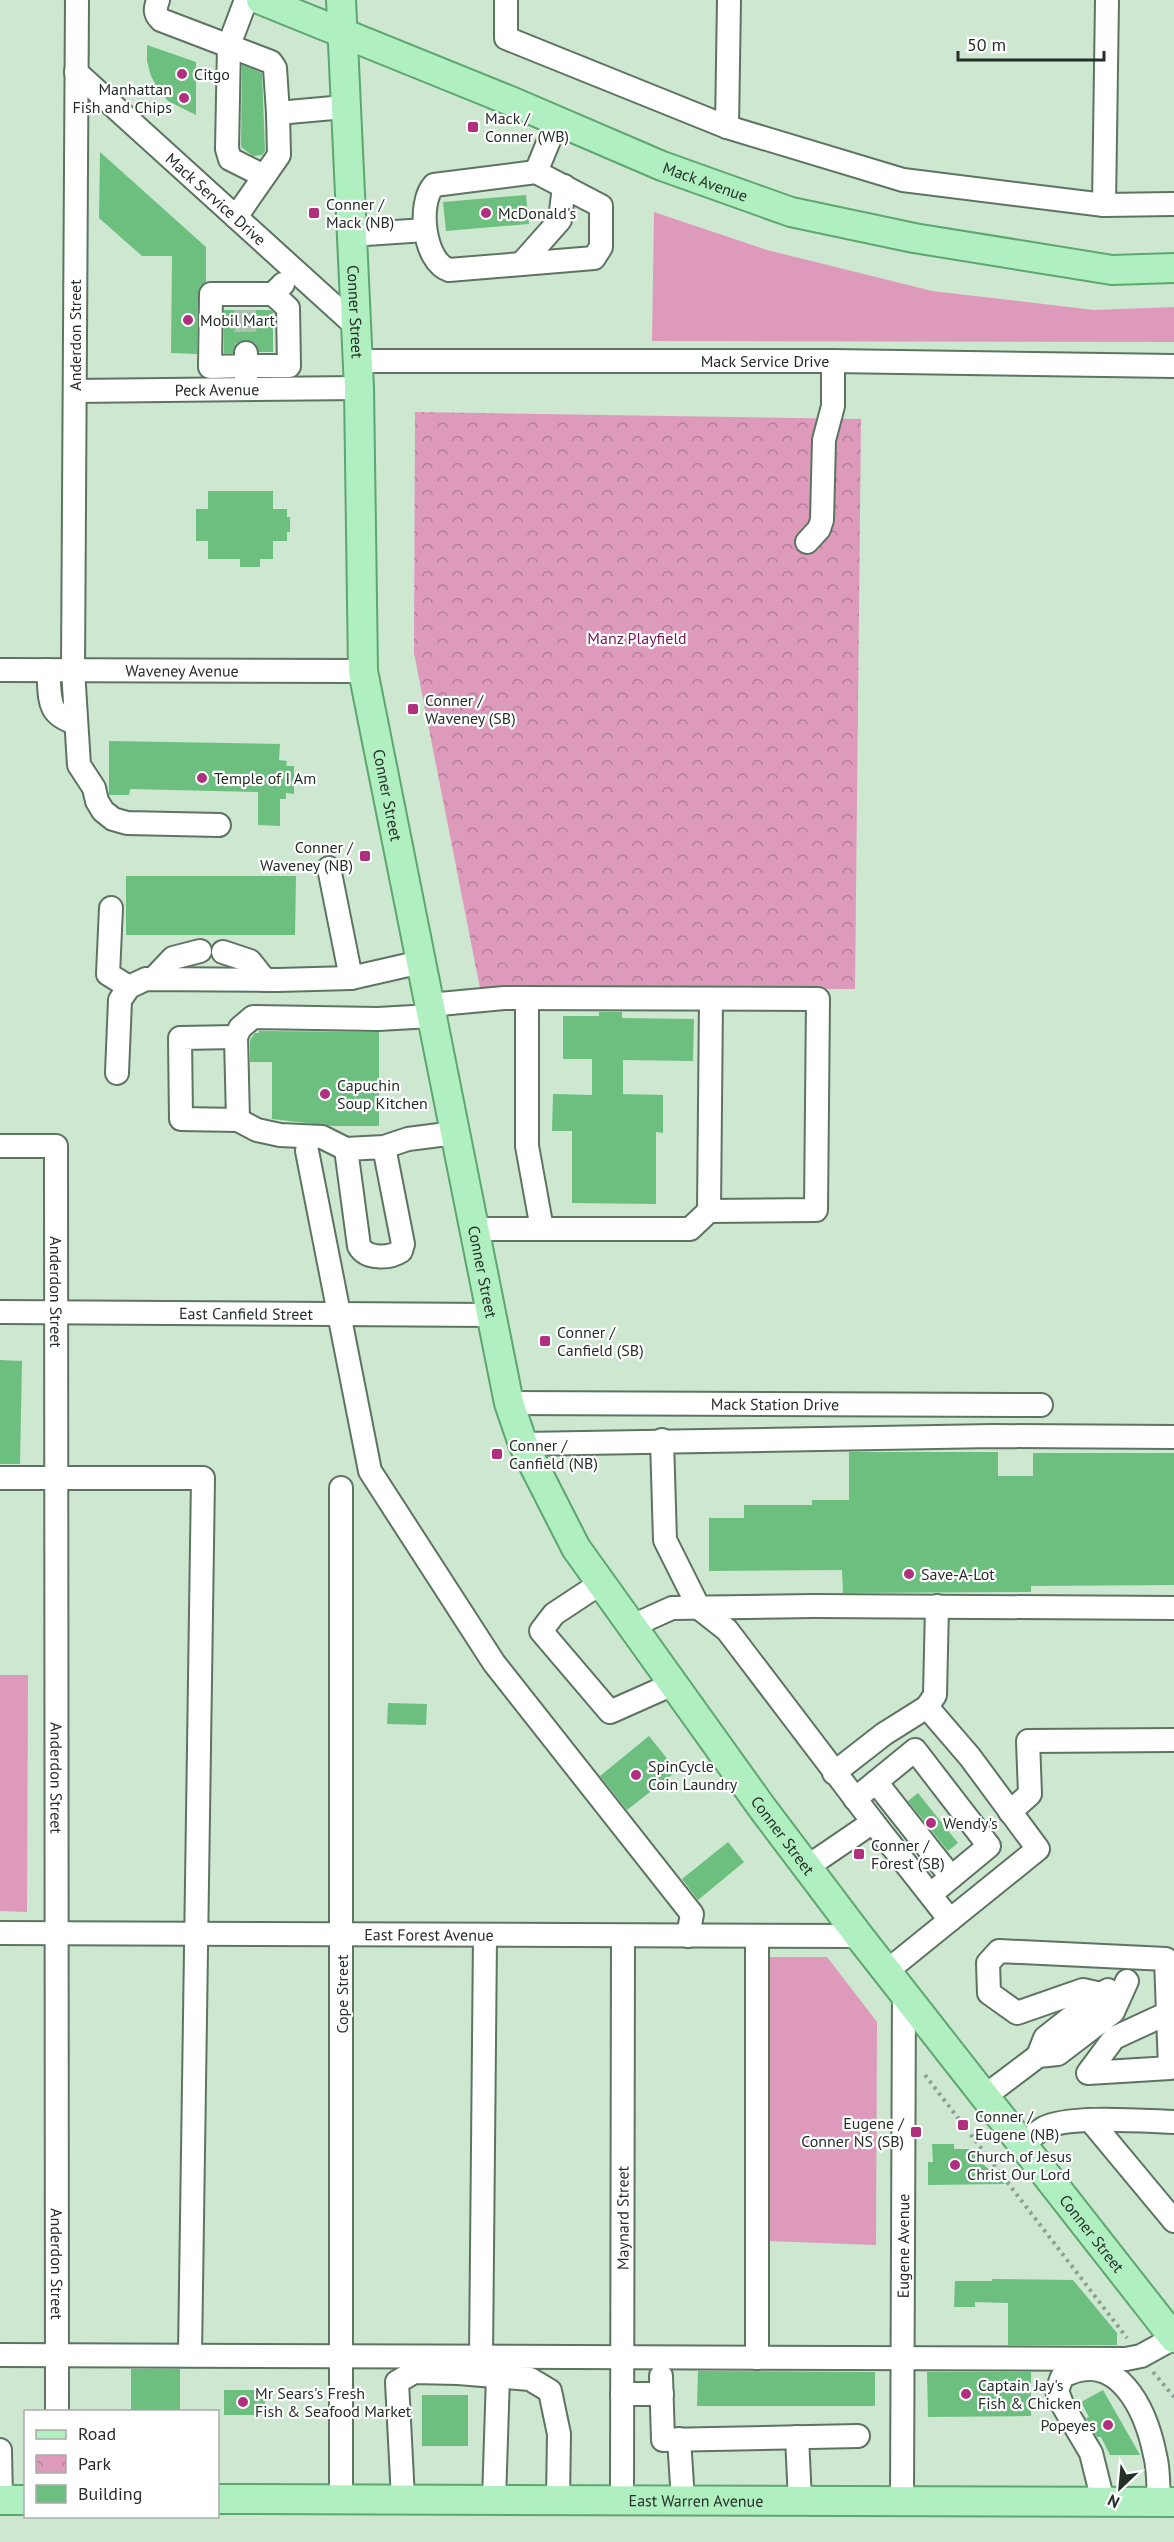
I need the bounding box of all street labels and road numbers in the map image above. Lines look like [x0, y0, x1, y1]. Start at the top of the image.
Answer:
street label: Mack Service Drive [162, 148, 270, 250]
street label: Mack Avenue [660, 157, 750, 206]
street label: Conner Street [343, 265, 368, 359]
street label: Anderdon Street [65, 279, 85, 391]
street label: Mack Service Drive [701, 351, 829, 371]
street label: Peck Avenue [175, 379, 259, 400]
street label: Waveney Avenue [125, 660, 239, 681]
street label: Conner Street [369, 747, 407, 843]
street label: Conner Street [464, 1224, 502, 1320]
street label: Anderdon Street [46, 1236, 66, 1348]
street label: East Canfield Street [179, 1303, 314, 1324]
street label: Mack Station Drive [711, 1394, 839, 1414]
street label: Anderdon Street [46, 1722, 67, 1834]
street label: Conner Street [747, 1792, 819, 1879]
street label: East Forest Avenue [364, 1924, 494, 1945]
street label: Cope Street [332, 1954, 352, 2034]
street label: Maynard Street [612, 2165, 633, 2270]
street label: Conner Street [1055, 2190, 1129, 2277]
street label: Eugene Avenue [893, 2194, 913, 2298]
street label: Anderdon Street [47, 2208, 67, 2320]
street label: East Warren Avenue [629, 2490, 763, 2511]

